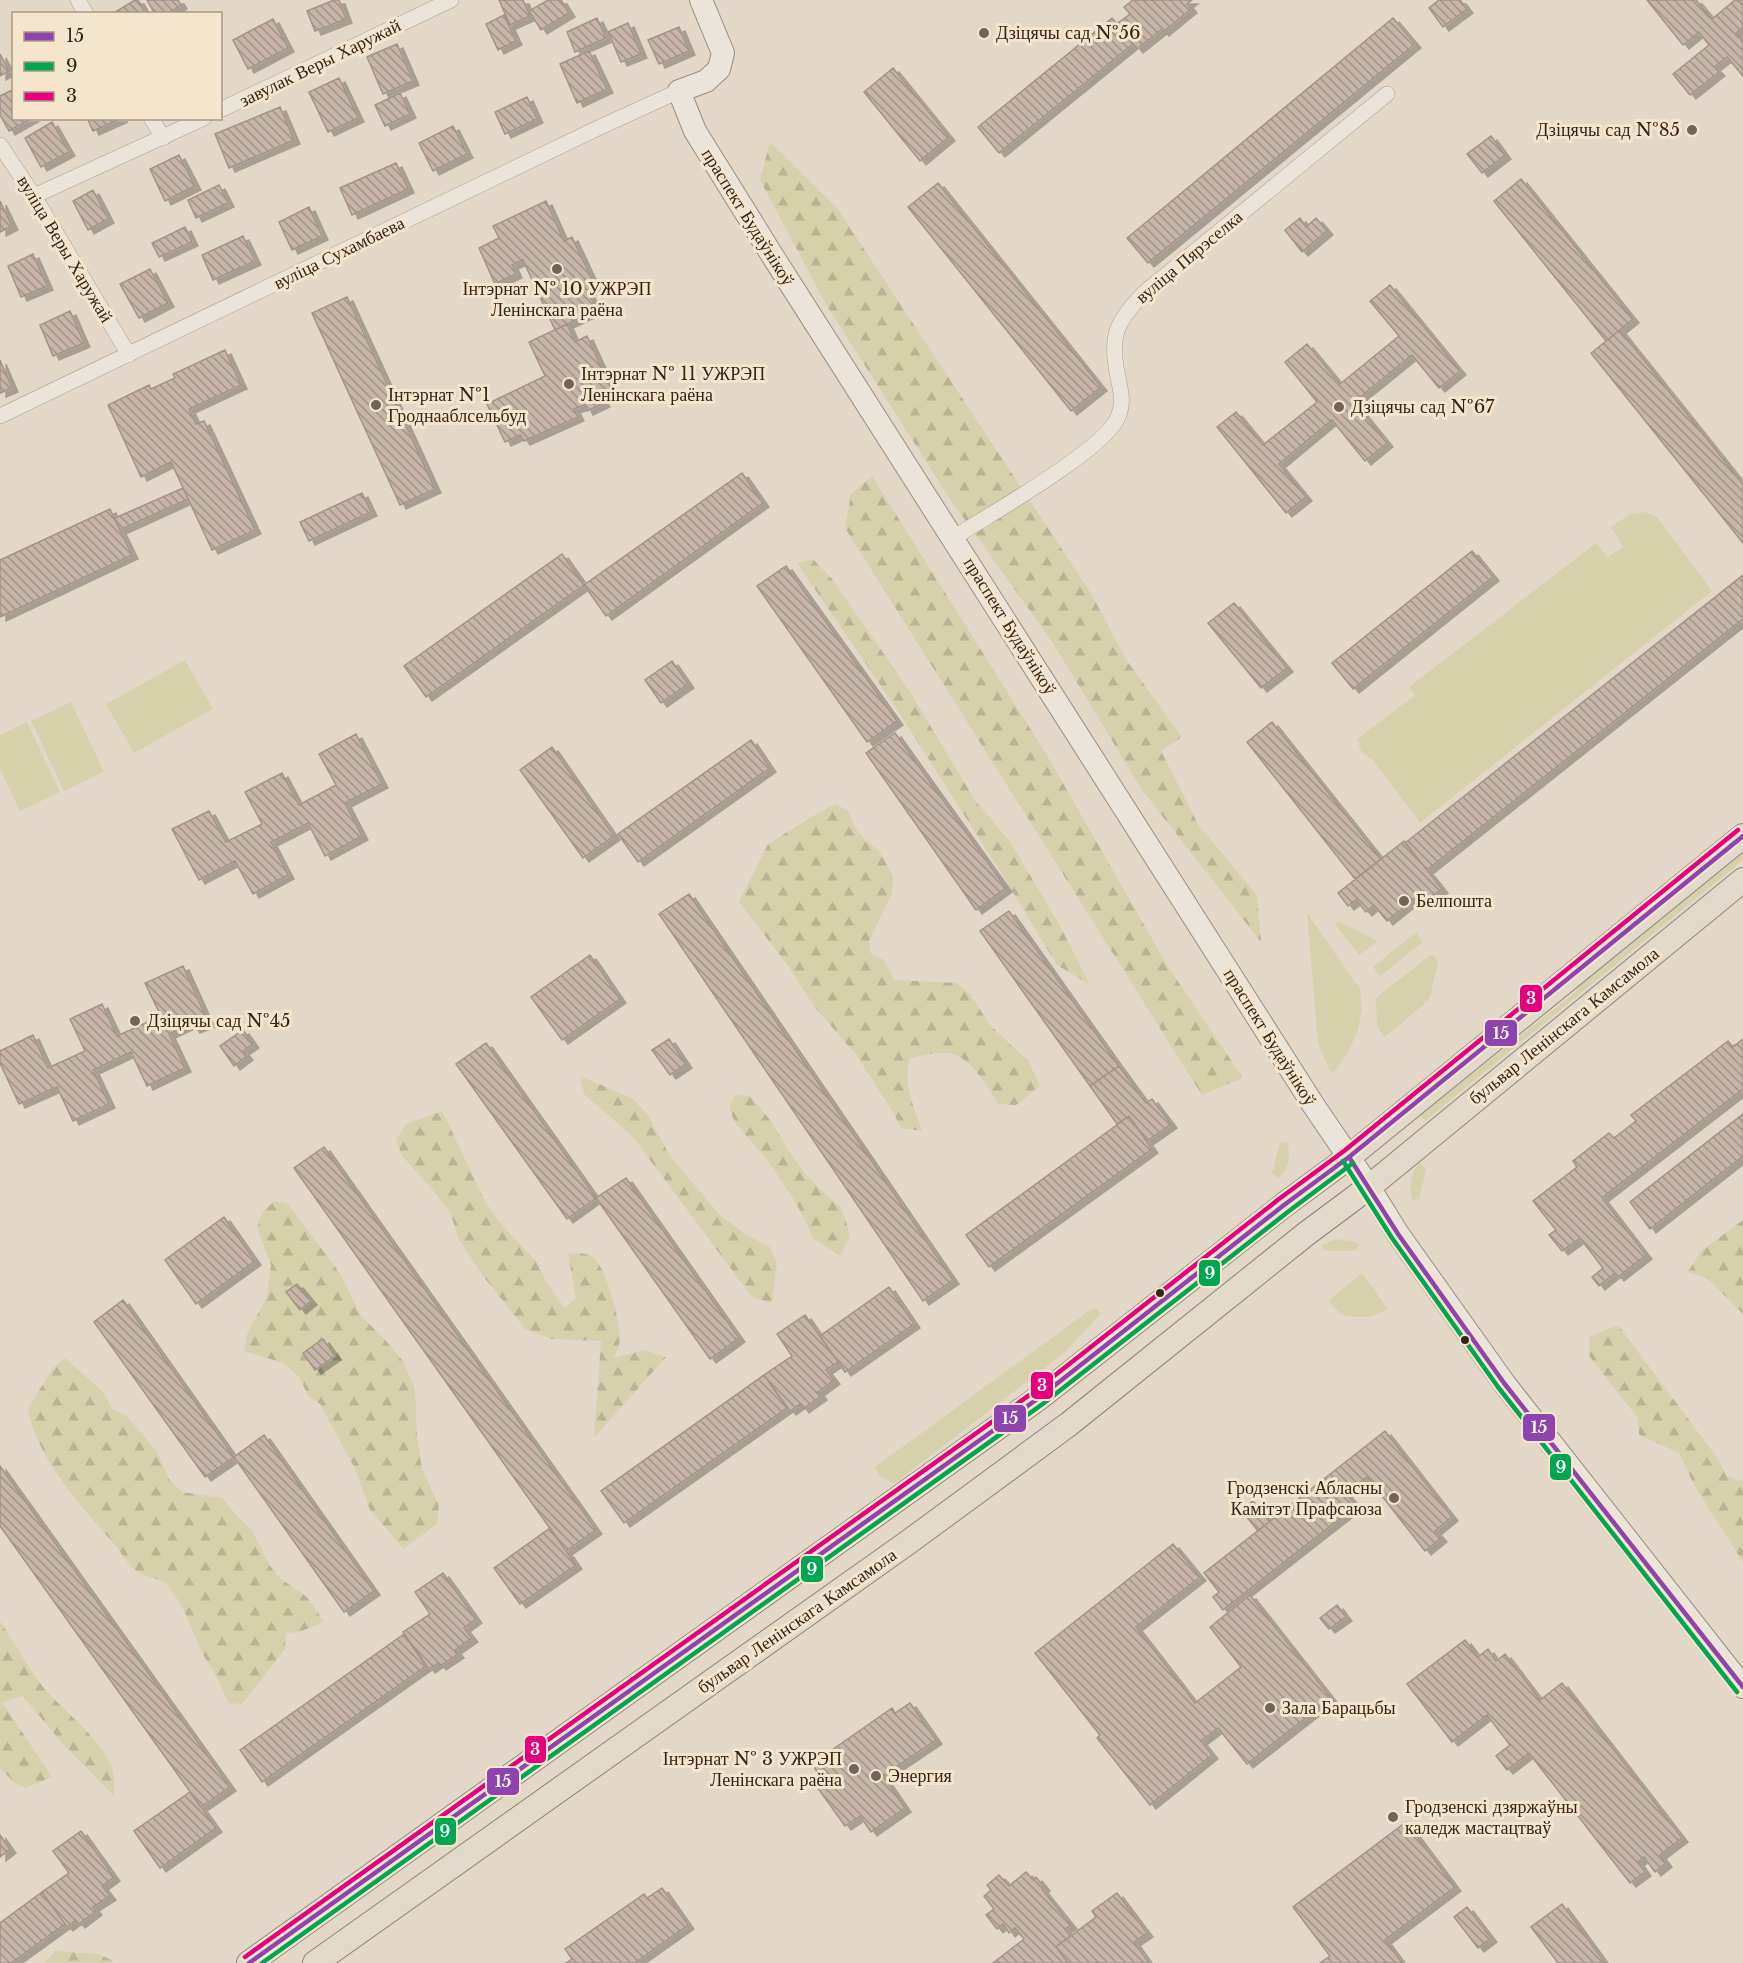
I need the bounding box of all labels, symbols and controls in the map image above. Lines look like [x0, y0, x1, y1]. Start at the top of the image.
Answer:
legend [12, 12, 222, 120]
street label: завулак Веры Харужай [236, 14, 405, 112]
place label: Дзіцячы сад №56 [996, 22, 1141, 44]
text: 15 [66, 25, 84, 47]
marker: Дзіцячы сад №56 [977, 26, 991, 40]
text: 9 [66, 55, 78, 77]
text: 3 [66, 85, 77, 107]
place label: Дзіцячы сад №85 [1536, 119, 1680, 141]
marker: Дзіцячы сад №85 [1685, 123, 1699, 137]
street label: праспект Будаўнікоў [697, 144, 799, 290]
street label: вуліца Веры Харужай [12, 171, 118, 327]
street label: вуліца Пярэселка [1131, 206, 1247, 308]
street label: вуліца Сухамбаева [270, 212, 408, 294]
marker: Інтэрнат № 10 УЖРЭП Ленінскага раёна [550, 262, 564, 276]
place label: Інтэрнат № 10 УЖРЭП Ленінскага раёна [463, 278, 651, 321]
place label: Інтэрнат № 11 УЖРЭП Ленінскага раёна [581, 363, 765, 406]
marker: Інтэрнат № 11 УЖРЭП Ленінскага раёна [562, 377, 576, 391]
place label: Інтэрнат №1 Гроднааблсельбуд [388, 384, 526, 427]
place label: Дзіцячы сад №67 [1351, 396, 1495, 418]
marker: Інтэрнат №1 Гроднааблсельбуд [369, 398, 383, 412]
marker: Дзіцячы сад №67 [1332, 400, 1346, 414]
street label: праспект Будаўнікоў [959, 553, 1061, 699]
place label: Белпошта [1416, 890, 1492, 912]
marker: Белпошта [1397, 894, 1411, 908]
street label: бульвар Ленінскага Камсамола [1465, 943, 1663, 1109]
street label: праспект Будаўнікоў [1219, 964, 1321, 1110]
line badge: 3 [1519, 984, 1543, 1013]
text: 3 [1526, 988, 1536, 1008]
place label: Дзіцячы сад №45 [147, 1010, 290, 1032]
marker: Дзіцячы сад №45 [128, 1014, 142, 1028]
line badge: 15 [1484, 1019, 1518, 1047]
text: 15 [1493, 1023, 1509, 1043]
line badge: 9 [1198, 1259, 1221, 1287]
text: 9 [1205, 1263, 1216, 1283]
unlabelled marker [1154, 1287, 1166, 1299]
unlabelled marker [1459, 1334, 1471, 1346]
line badge: 3 [1030, 1371, 1054, 1400]
text: 3 [1037, 1375, 1047, 1395]
line badge: 15 [993, 1404, 1027, 1433]
text: 15 [1002, 1408, 1018, 1428]
line badge: 15 [1522, 1413, 1556, 1442]
text: 15 [1531, 1417, 1547, 1437]
line badge: 9 [1549, 1453, 1572, 1481]
text: 9 [1556, 1457, 1567, 1477]
place label: Гродзенскі Абласны Камітэт Прафсаюза [1227, 1477, 1382, 1520]
marker: Гродзенскі Абласны Камітэт Прафсаюза [1387, 1491, 1401, 1505]
street label: бульвар Ленінскага Камсамола [693, 1544, 901, 1698]
line badge: 9 [800, 1555, 824, 1583]
text: 9 [807, 1559, 818, 1579]
place label: Зала Барацьбы [1282, 1697, 1396, 1719]
marker: Зала Барацьбы [1263, 1701, 1277, 1715]
line badge: 3 [524, 1735, 547, 1764]
text: 3 [530, 1739, 540, 1759]
place label: Інтэрнат № 3 УЖРЭП Ленінскага раёна [663, 1748, 842, 1791]
marker: Інтэрнат № 3 УЖРЭП Ленінскага раёна [847, 1762, 861, 1776]
place label: Энергия [888, 1765, 952, 1787]
line badge: 15 [486, 1767, 520, 1796]
marker: Энергия [869, 1769, 883, 1783]
text: 15 [495, 1771, 511, 1791]
place label: Гродзенскі дзяржаўны каледж мастацтваў [1405, 1796, 1578, 1839]
marker: Гродзенскі дзяржаўны каледж мастацтваў [1386, 1810, 1400, 1824]
line badge: 9 [434, 1817, 457, 1846]
text: 9 [440, 1821, 451, 1841]

